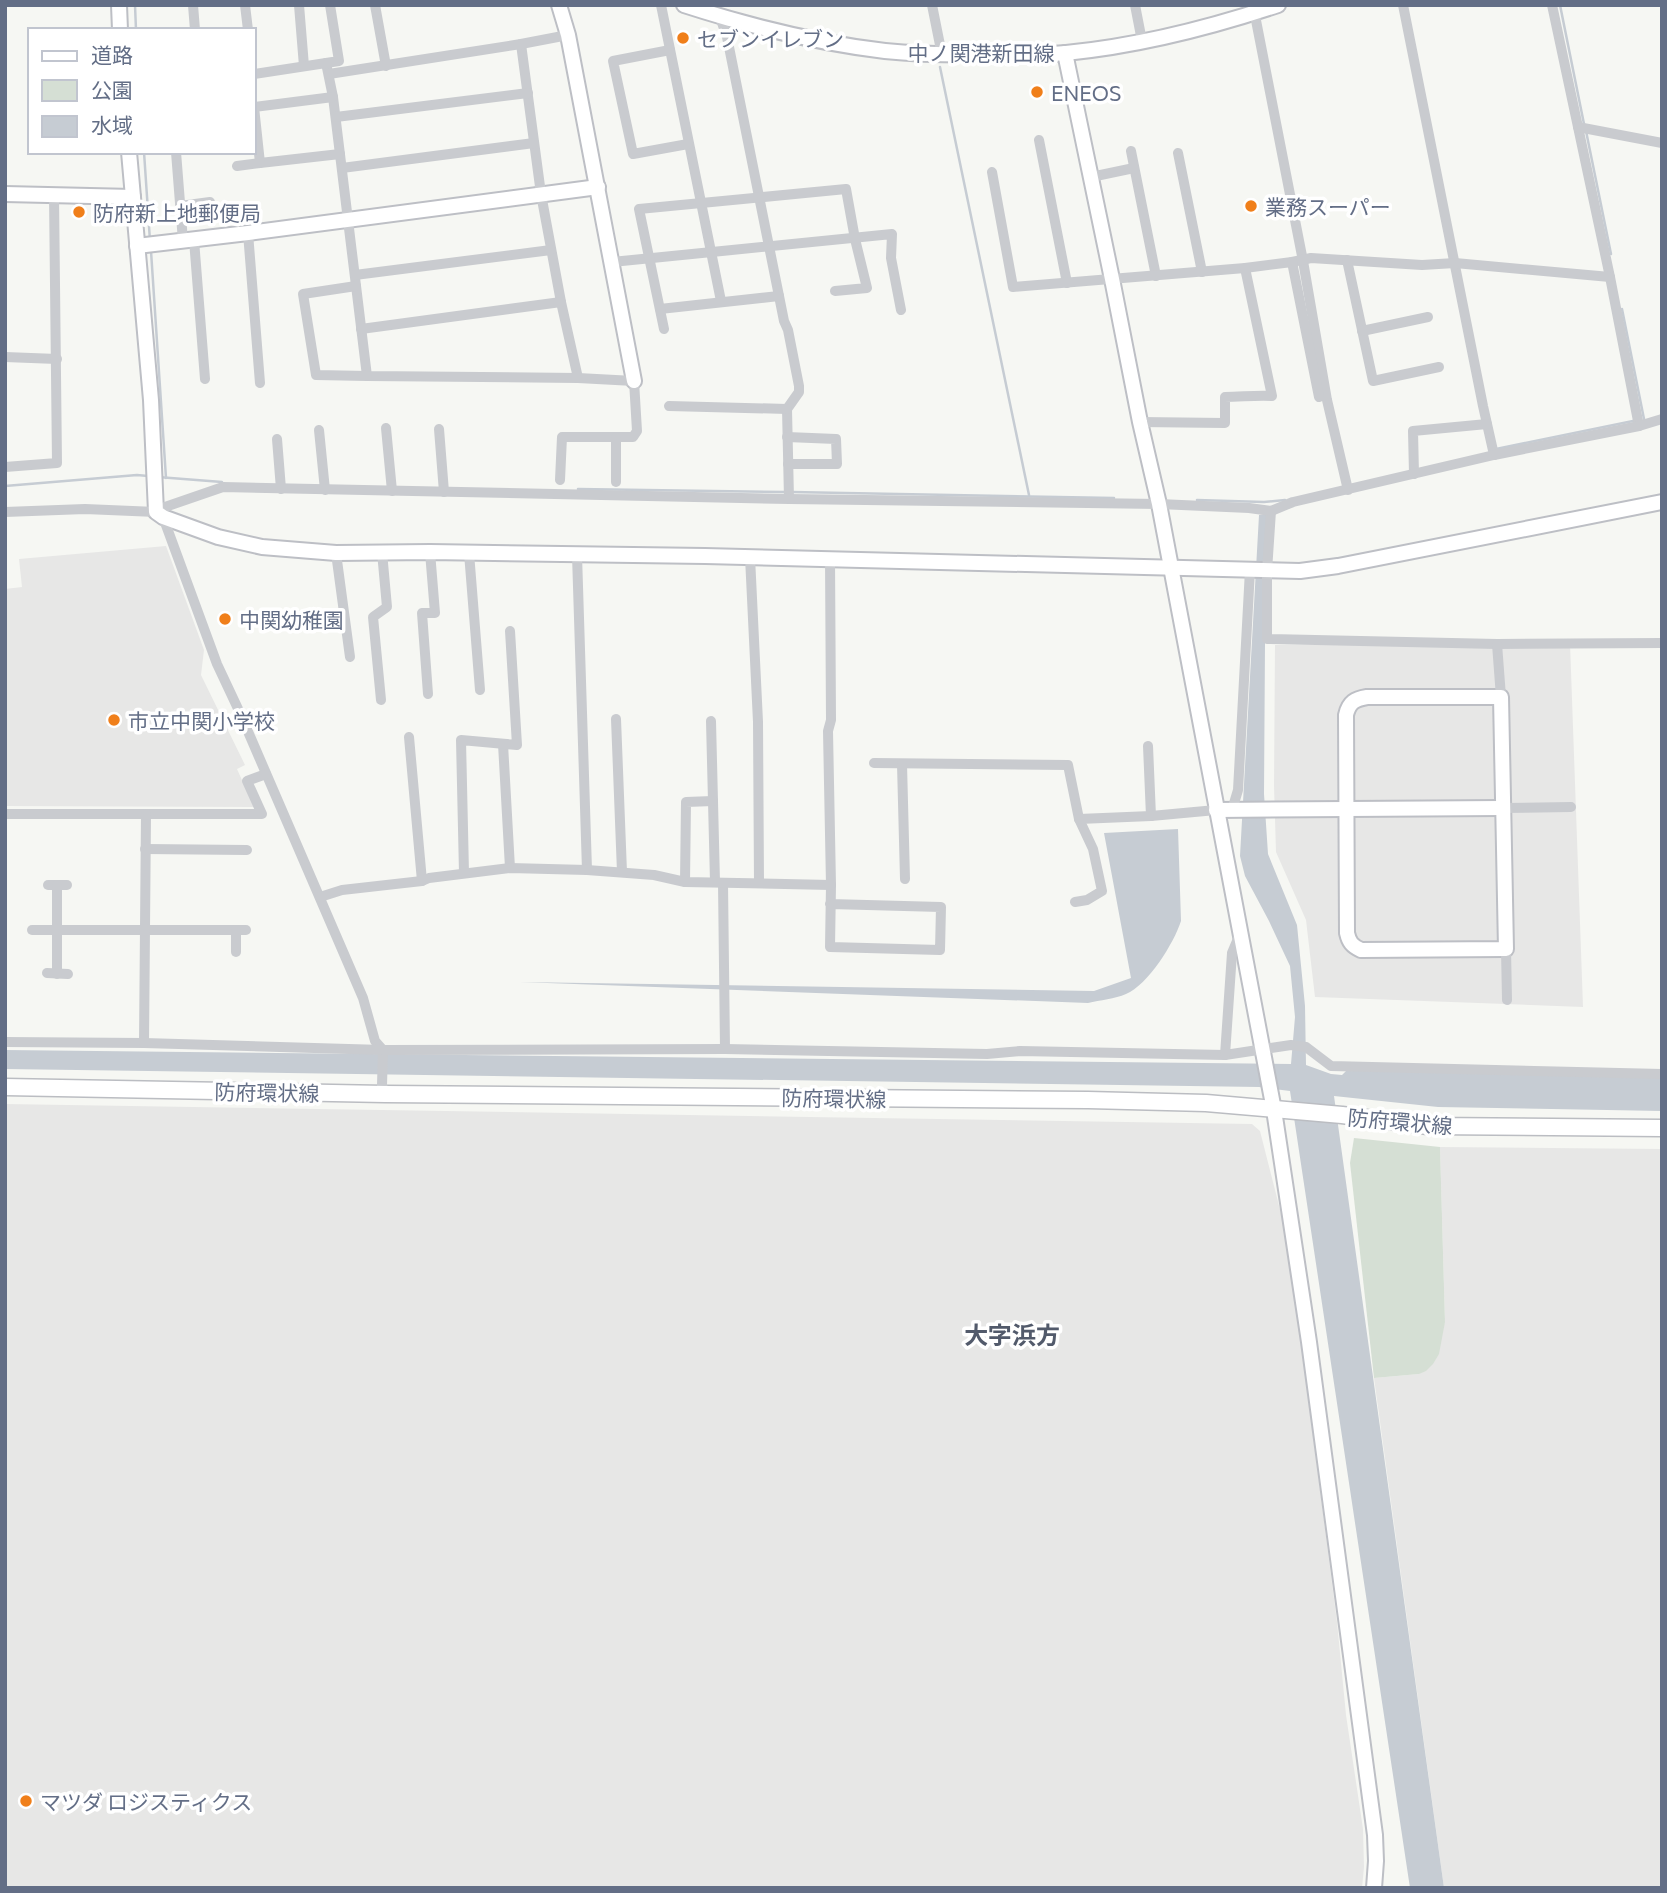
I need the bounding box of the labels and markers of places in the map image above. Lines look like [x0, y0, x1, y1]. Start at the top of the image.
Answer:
place label: セブンイレブン [697, 26, 844, 51]
marker: セブンイレブン [675, 30, 691, 46]
place label: ENEOS [1051, 80, 1121, 105]
marker: ENEOS [1029, 84, 1045, 100]
place label: 業務スーパー [1265, 194, 1391, 219]
marker: 業務スーパー [1243, 198, 1259, 214]
place label: 防府新上地郵便局 [93, 200, 261, 225]
marker: 防府新上地郵便局 [71, 204, 87, 220]
place label: 中関幼稚園 [239, 607, 344, 632]
marker: 中関幼稚園 [217, 611, 233, 627]
place label: 市立中関小学校 [128, 708, 275, 733]
marker: 市立中関小学校 [106, 712, 122, 728]
place label: マツダ ロジスティクス [40, 1789, 252, 1814]
marker: マツダ ロジスティクス [18, 1793, 34, 1809]

